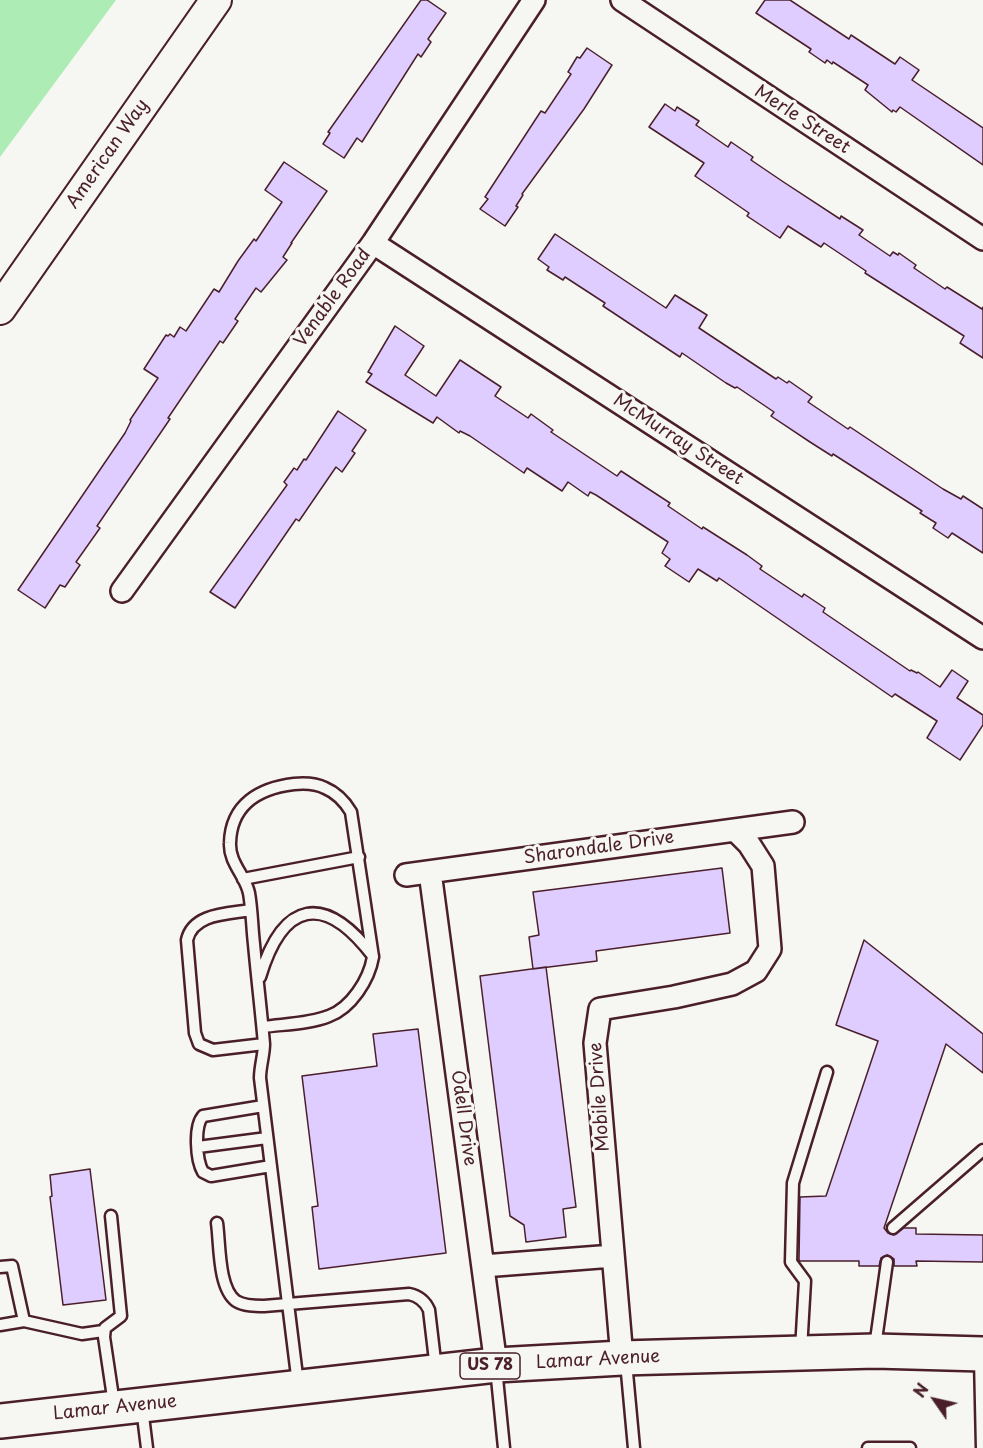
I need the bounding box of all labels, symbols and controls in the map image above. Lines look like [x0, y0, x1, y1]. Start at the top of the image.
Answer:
street label: Merle Street [750, 81, 854, 159]
street label: American Way [62, 95, 154, 213]
street label: Venable Road [290, 245, 376, 351]
street label: McMurray Street [609, 390, 747, 490]
street label: Sharondale Drive [522, 827, 676, 869]
street label: Mobile Drive [585, 1042, 615, 1152]
street label: Odell Drive [446, 1069, 480, 1167]
street label: Lamar Avenue [535, 1346, 661, 1374]
road number: US 78 [460, 1353, 520, 1379]
north arrow [905, 1370, 965, 1430]
text: N [907, 1378, 934, 1402]
street label: Lamar Avenue [52, 1391, 178, 1425]

